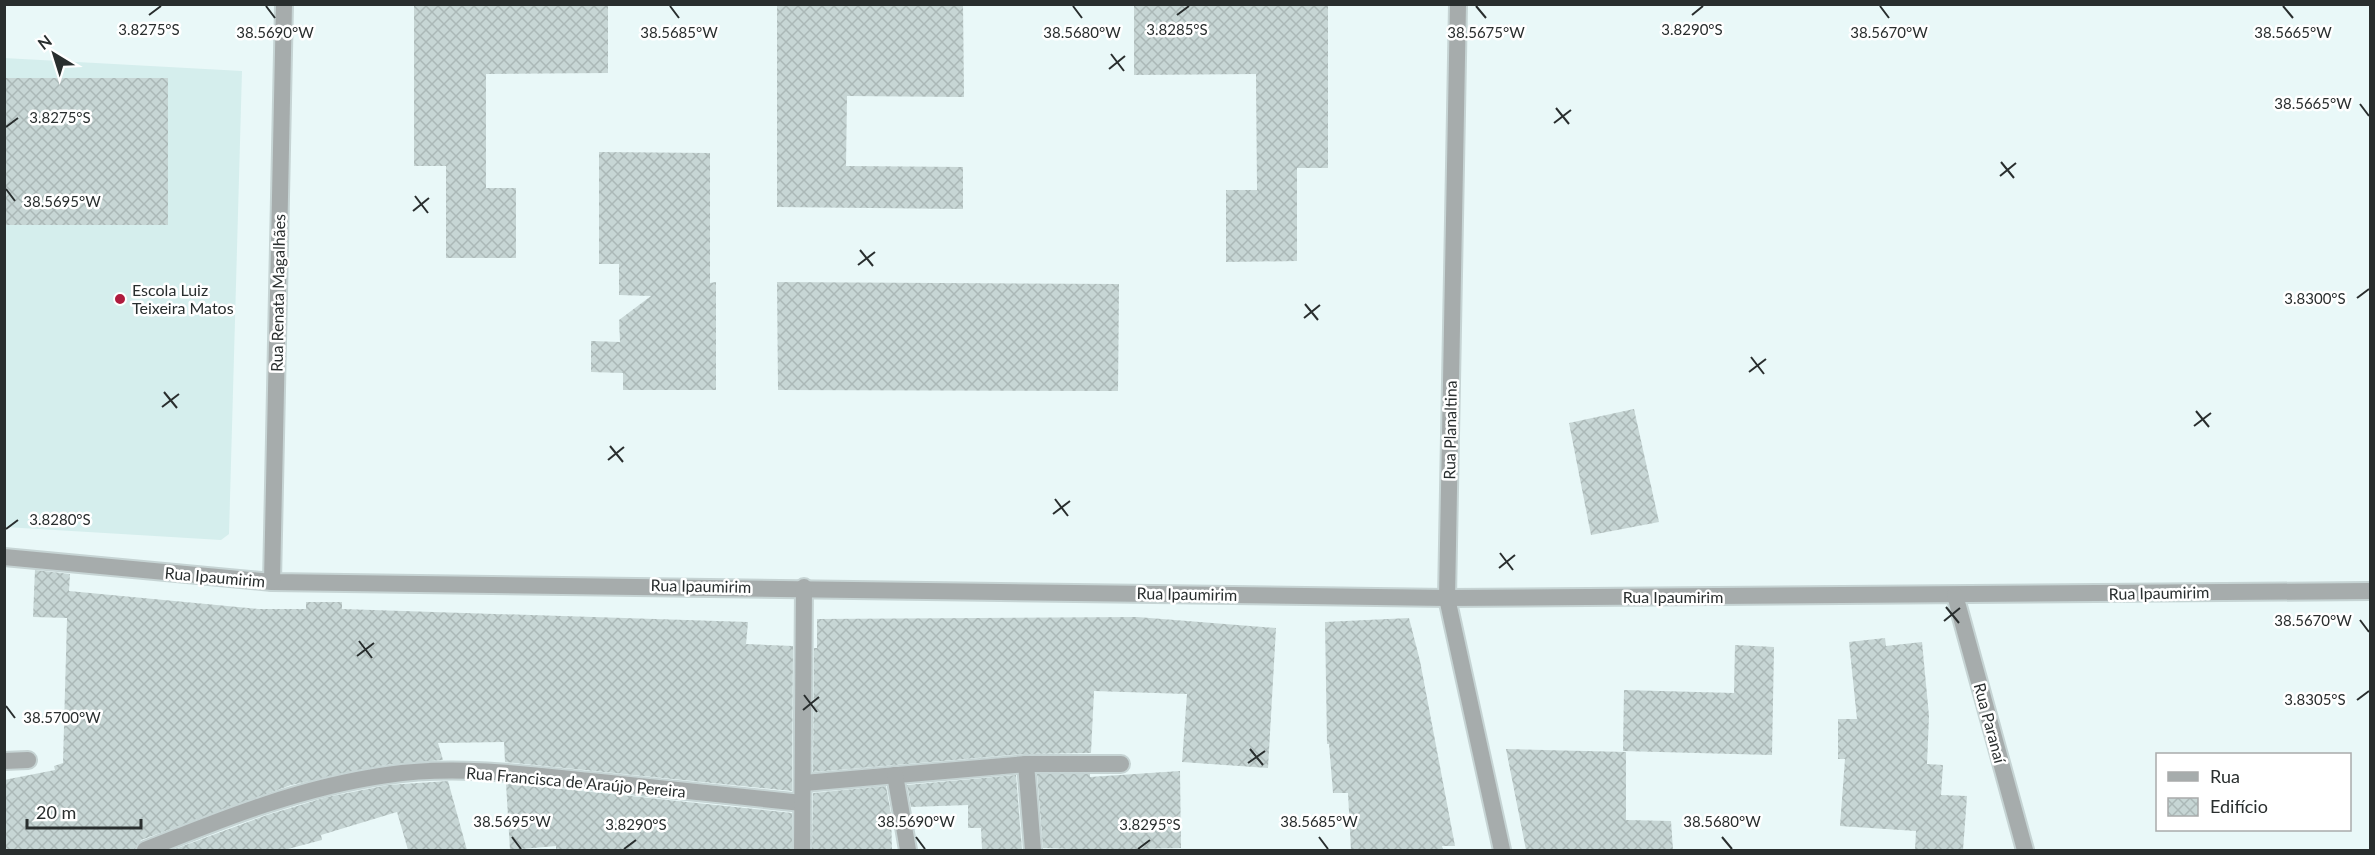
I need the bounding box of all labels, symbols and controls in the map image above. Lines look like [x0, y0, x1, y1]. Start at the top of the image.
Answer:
text: 3.8275°S [118, 20, 180, 38]
text: 3.8285°S [1146, 20, 1208, 38]
text: 3.8290°S [1661, 20, 1723, 38]
text: 38.5690°W [236, 23, 314, 41]
text: 38.5685°W [640, 23, 718, 41]
text: 38.5680°W [1043, 23, 1121, 41]
text: 38.5675°W [1447, 23, 1525, 41]
text: 38.5670°W [1850, 23, 1928, 41]
text: 38.5665°W [2254, 23, 2332, 41]
north arrow [24, 24, 84, 84]
text: N [34, 31, 55, 53]
text: 38.5665°W [2274, 94, 2352, 112]
text: 3.8275°S [29, 108, 91, 126]
text: 38.5695°W [23, 192, 101, 210]
street label: Rua Renata Magalhães [267, 214, 288, 372]
place label: Escola Luiz Teixeira Matos [132, 280, 234, 317]
text: 3.8300°S [2284, 289, 2346, 307]
marker: Escola Luiz Teixeira Matos [113, 292, 127, 306]
street label: Rua Planaltina [1439, 380, 1460, 480]
text: 3.8280°S [29, 510, 91, 528]
street label: Rua Ipaumirim [164, 563, 266, 590]
street label: Rua Ipaumirim [651, 575, 752, 596]
street label: Rua Ipaumirim [2108, 582, 2209, 603]
street label: Rua Ipaumirim [1137, 583, 1238, 604]
street label: Rua Ipaumirim [1623, 587, 1723, 606]
text: 38.5670°W [2274, 611, 2352, 629]
street label: Rua Paranaí [1971, 681, 2011, 766]
text: 3.8305°S [2284, 690, 2346, 708]
text: 38.5700°W [23, 708, 101, 726]
legend [2156, 753, 2351, 831]
street label: Rua Francisca de Araújo Pereira [466, 762, 687, 801]
text: Rua [2210, 765, 2240, 787]
scale bar [27, 792, 141, 830]
text: Edifício [2210, 795, 2268, 817]
text: 20 m [36, 801, 76, 823]
text: 38.5695°W [473, 812, 551, 830]
text: 38.5690°W [877, 812, 955, 830]
text: 38.5685°W [1280, 812, 1358, 830]
text: 38.5680°W [1683, 812, 1761, 830]
text: 3.8290°S [605, 815, 667, 833]
text: 3.8295°S [1119, 815, 1181, 833]

